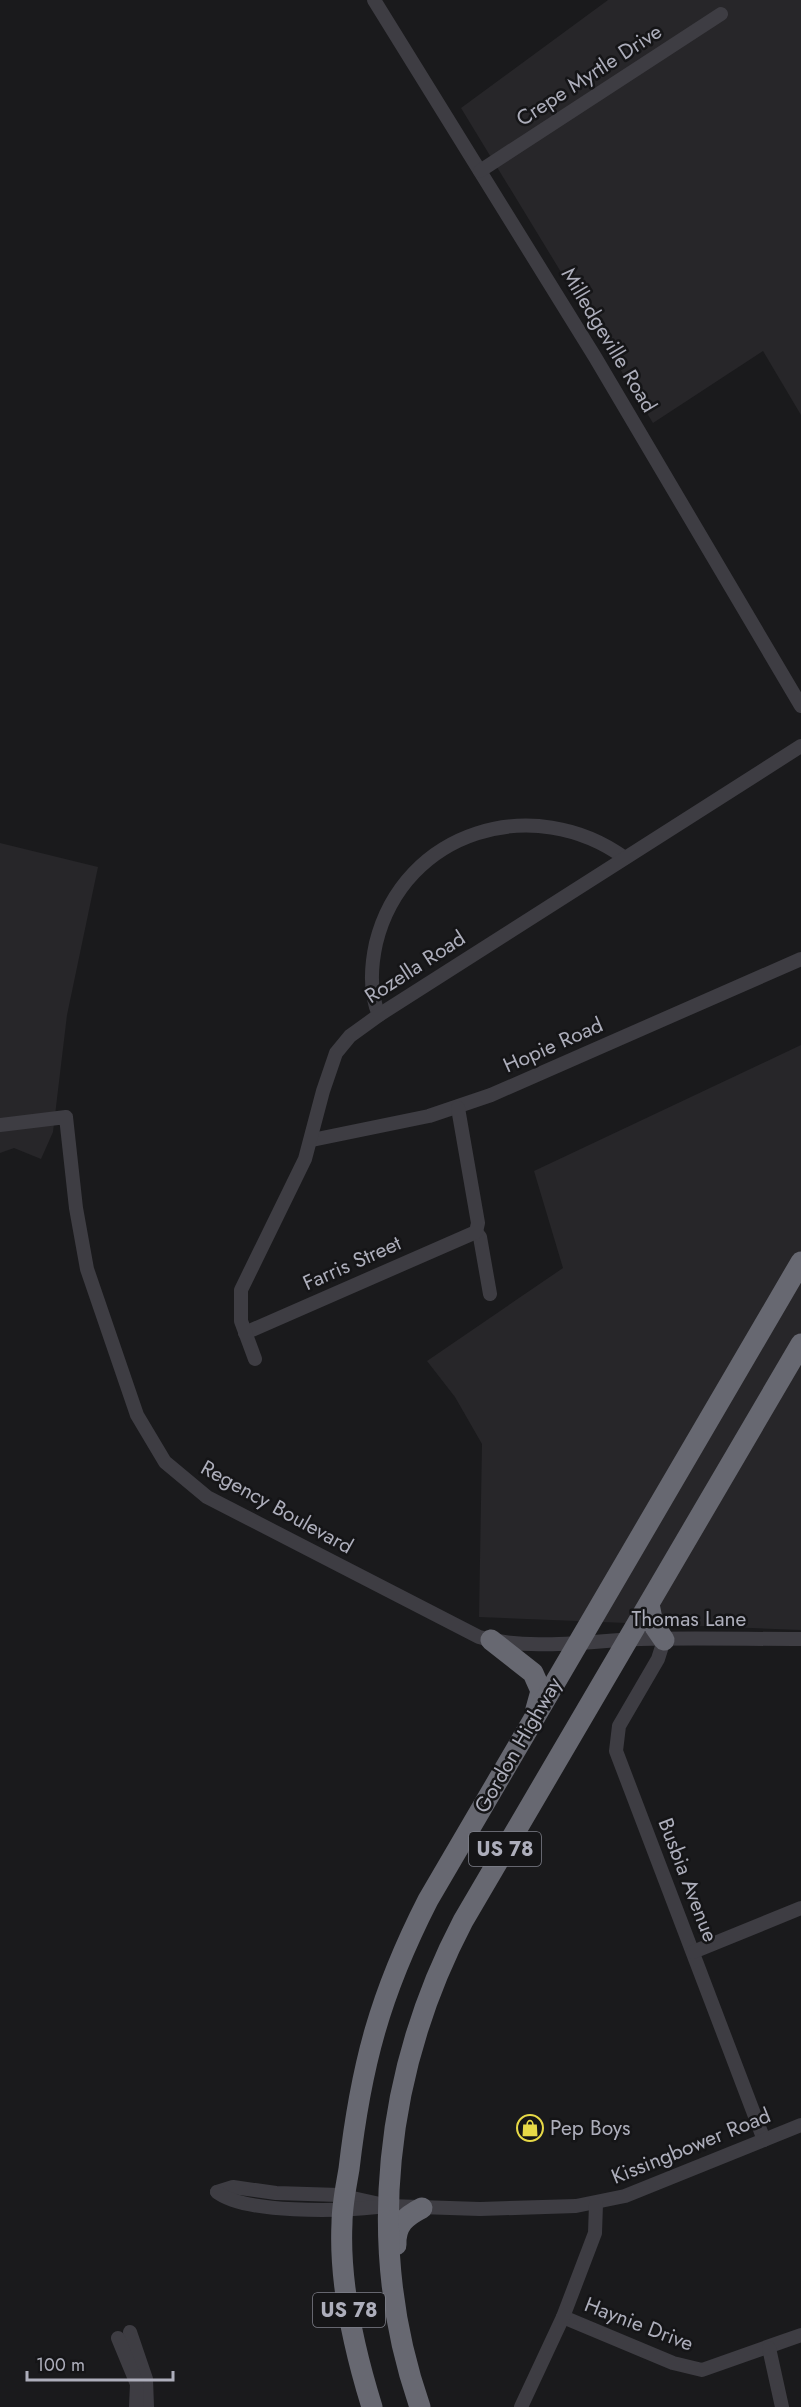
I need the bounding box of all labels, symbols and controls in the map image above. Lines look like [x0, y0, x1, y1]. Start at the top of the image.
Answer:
street label: Crepe Myrtle Drive [510, 16, 668, 133]
street label: Milledgeville Road [554, 262, 664, 418]
street label: Rozella Road [359, 923, 471, 1011]
street label: Hopie Road [498, 1010, 608, 1080]
street label: Farris Street [298, 1228, 406, 1298]
street label: Regency Boulevard [195, 1453, 359, 1561]
street label: Thomas Lane [632, 1604, 747, 1634]
street label: Gordon Highway [467, 1671, 570, 1819]
street label: Busbia Avenue [651, 1814, 725, 1946]
road number: US 78 [469, 1832, 541, 1866]
street label: Kissingbower Road [607, 2100, 775, 2192]
shop icon: Pep Boys [515, 2113, 545, 2143]
place label: Pep Boys [550, 2113, 631, 2143]
street label: Haynie Drive [580, 2289, 698, 2359]
road number: US 78 [313, 2293, 385, 2327]
scale bar [27, 2344, 172, 2382]
text: 100 m [36, 2352, 85, 2378]

